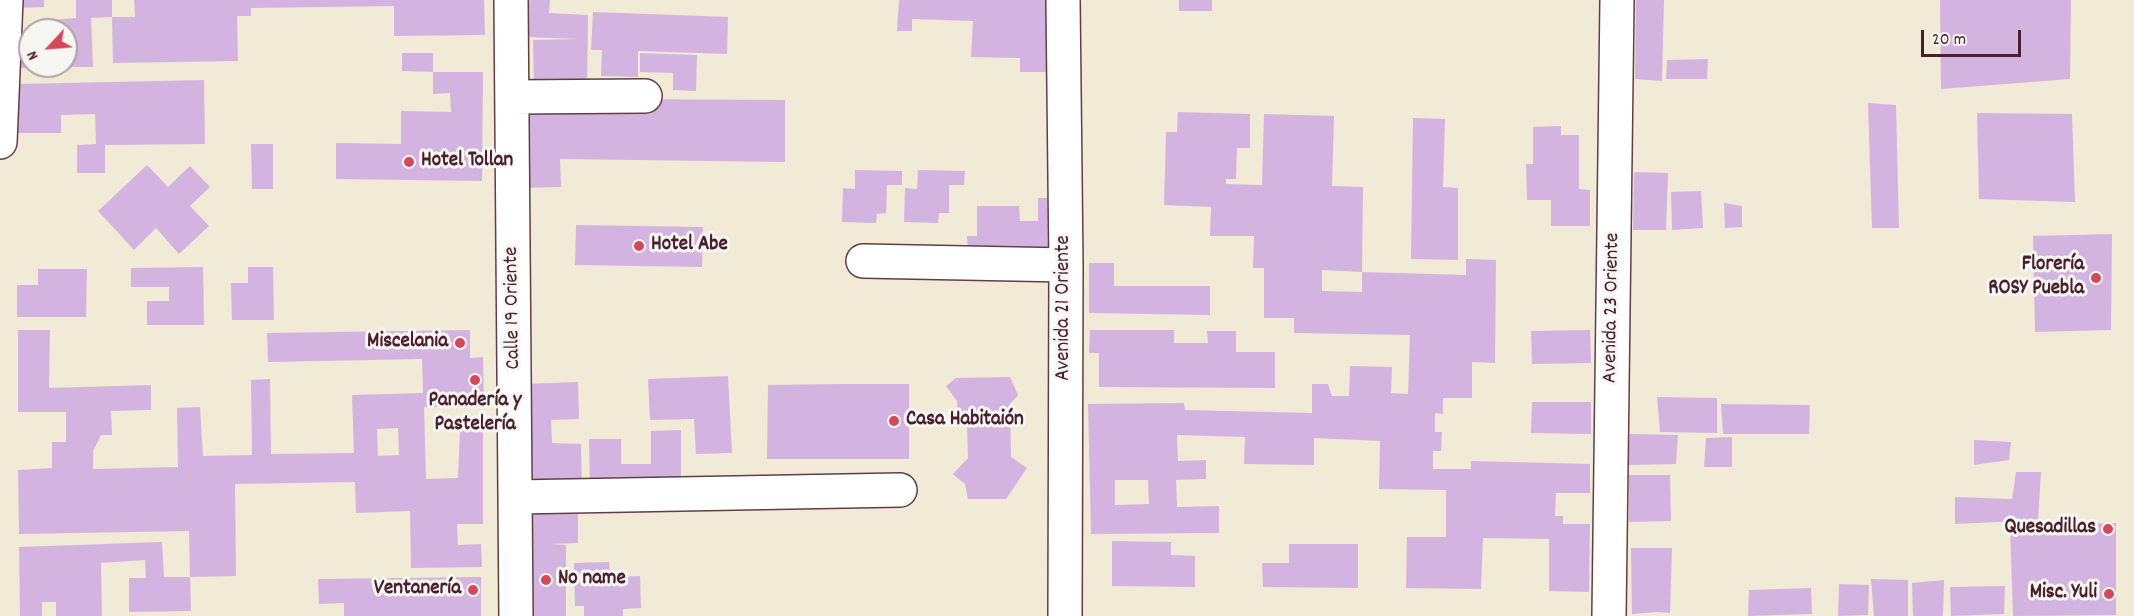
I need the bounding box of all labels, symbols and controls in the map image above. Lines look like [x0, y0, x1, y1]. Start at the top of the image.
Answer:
north arrow [18, 18, 78, 78]
scale bar [1924, 18, 2024, 56]
text: 20 m [1932, 28, 1966, 53]
text: N [21, 47, 45, 64]
place label: Hotel Tollan [421, 149, 513, 175]
marker: Hotel Tollan [402, 155, 416, 169]
place label: Hotel Abe [651, 233, 728, 259]
street label: Avenida 23 Oriente [1599, 233, 1627, 383]
street label: Avenida 21 Oriente [1052, 235, 1078, 381]
marker: Hotel Abe [632, 239, 646, 253]
street label: Calle 19 Oriente [500, 246, 528, 370]
place label: Florería ROSY Puebla [1988, 253, 2084, 303]
marker: Florería ROSY Puebla [2089, 271, 2103, 285]
place label: Miscelania [367, 330, 448, 356]
marker: Miscelania [453, 336, 467, 350]
marker: Panadería y Pastelería [468, 373, 482, 387]
place label: Panadería y Pastelería [429, 389, 521, 439]
place label: Casa Habitaión [906, 408, 1024, 434]
marker: Casa Habitaión [887, 414, 901, 428]
place label: Quesadillas [2004, 516, 2096, 542]
marker: Quesadillas [2101, 522, 2115, 536]
place label: No name [558, 567, 626, 593]
marker: No name [539, 573, 553, 587]
place label: Ventanería [374, 577, 461, 603]
place label: Misc. Yuli [2030, 581, 2097, 607]
marker: Ventanería [466, 583, 480, 597]
marker: Misc. Yuli [2102, 587, 2116, 601]

